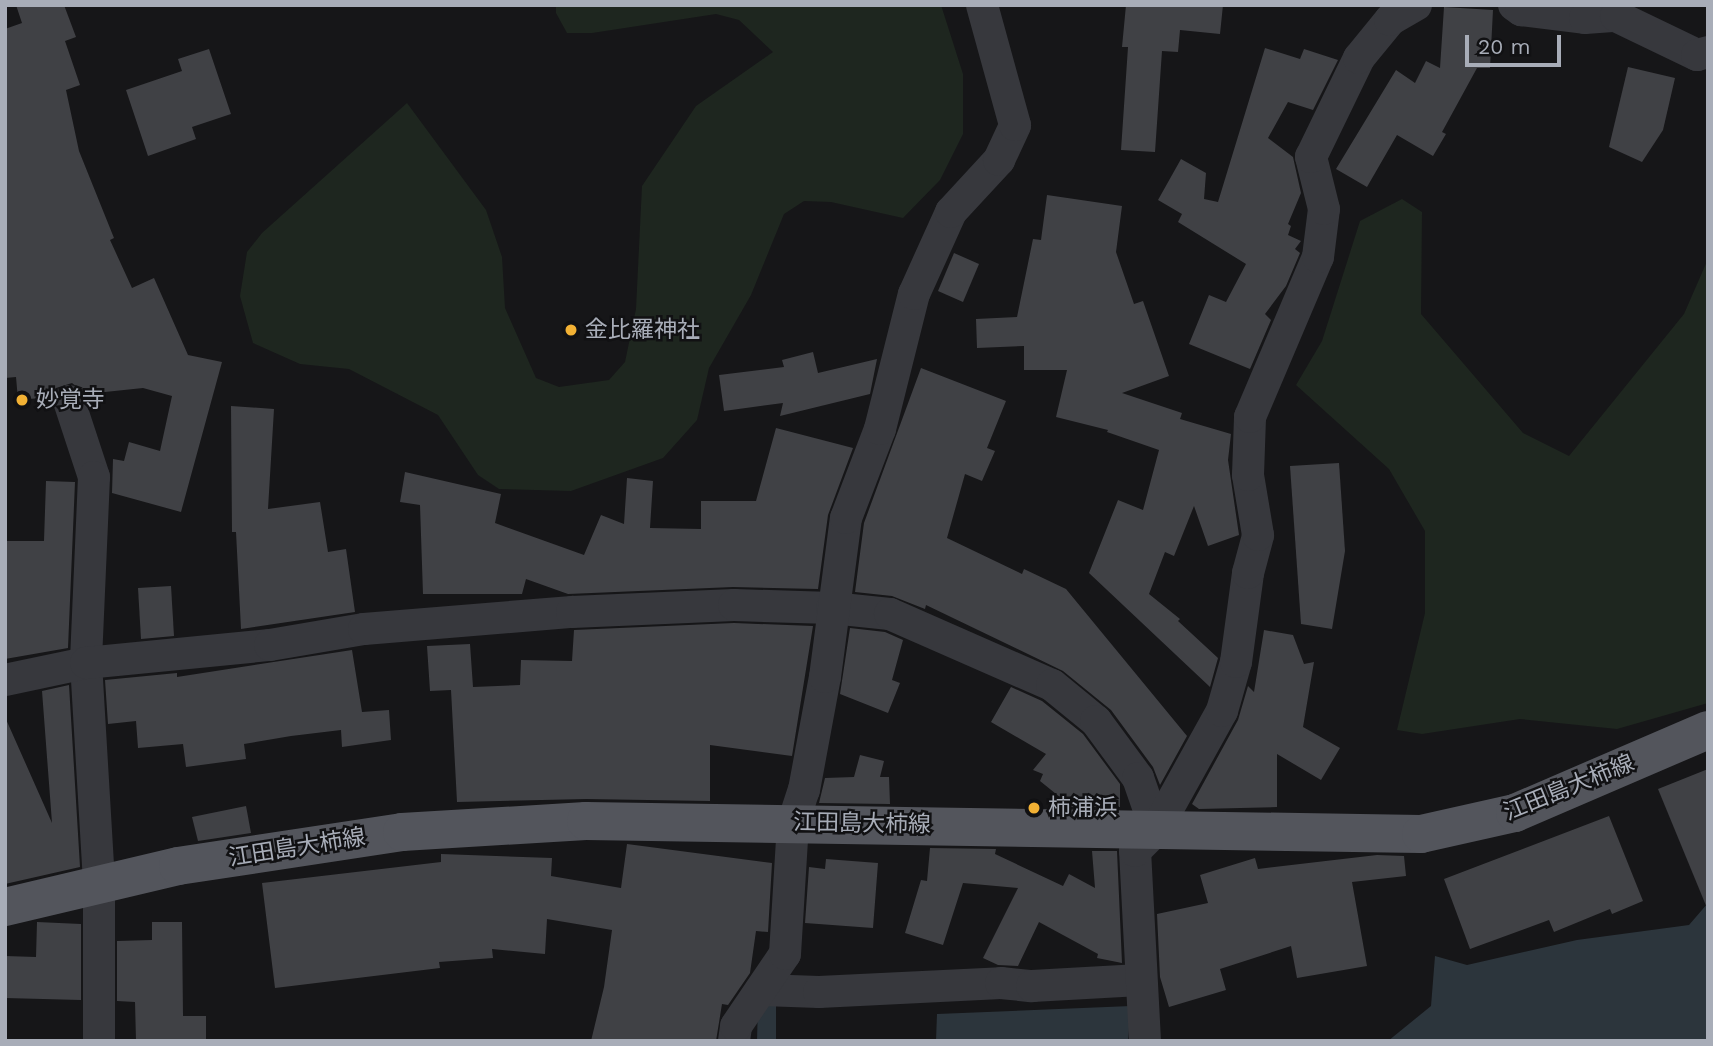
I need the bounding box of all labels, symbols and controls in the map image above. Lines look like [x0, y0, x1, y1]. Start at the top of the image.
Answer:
scale bar [1468, 21, 1564, 65]
text: 20 m [1478, 34, 1530, 59]
place label: 金比羅神社 [585, 316, 700, 344]
marker: 金比羅神社 [563, 322, 579, 338]
place label: 妙覚寺 [36, 386, 105, 414]
marker: 妙覚寺 [14, 392, 30, 408]
street label: 江田島大柿線 [1500, 749, 1638, 827]
place label: 柿浦浜 [1048, 794, 1117, 822]
marker: 柿浦浜 [1026, 800, 1042, 816]
street label: 江田島大柿線 [793, 809, 931, 839]
street label: 江田島大柿線 [227, 824, 367, 872]

